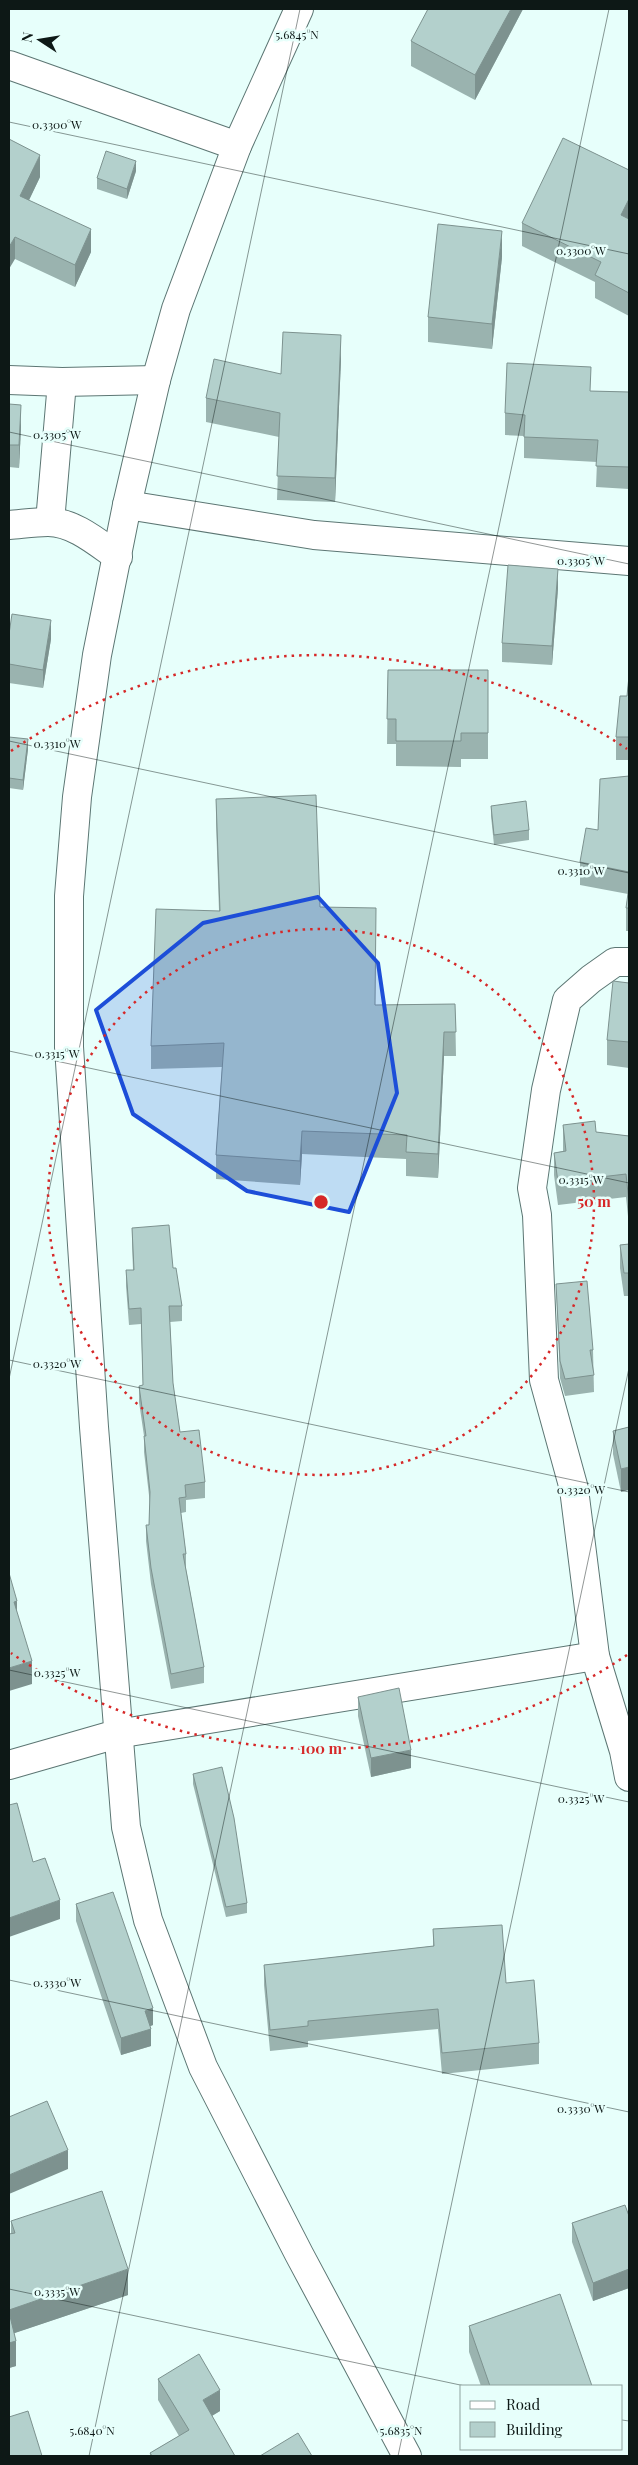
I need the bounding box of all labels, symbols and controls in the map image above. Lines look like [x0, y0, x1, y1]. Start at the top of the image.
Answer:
north arrow [15, 15, 65, 65]
text: 5.6845°N [275, 26, 319, 42]
text: N [16, 30, 37, 44]
text: 0.3300°W [32, 116, 82, 132]
text: 0.3300°W [556, 242, 606, 258]
text: 0.3305°W [33, 426, 81, 442]
text: 0.3305°W [557, 552, 605, 568]
text: 0.3310°W [33, 735, 81, 751]
text: 0.3310°W [557, 862, 605, 878]
text: 0.3315°W [34, 1045, 80, 1061]
text: 0.3315°W [558, 1171, 604, 1187]
text: 50 m [577, 1191, 611, 1211]
centre of rings [312, 1193, 330, 1211]
text: 0.3320°W [33, 1355, 81, 1371]
text: 0.3320°W [557, 1481, 605, 1497]
text: 0.3325°W [34, 1664, 80, 1680]
text: 100 m [300, 1738, 343, 1758]
text: 0.3325°W [558, 1790, 604, 1806]
text: 0.3330°W [33, 1974, 81, 1990]
text: 0.3330°W [557, 2100, 605, 2116]
text: 0.3335°W [34, 2283, 80, 2299]
legend [460, 2385, 623, 2450]
text: Road [506, 2394, 540, 2414]
text: Building [506, 2419, 563, 2439]
text: 5.6840°N [69, 2422, 115, 2438]
text: 5.6835°N [379, 2422, 423, 2438]

